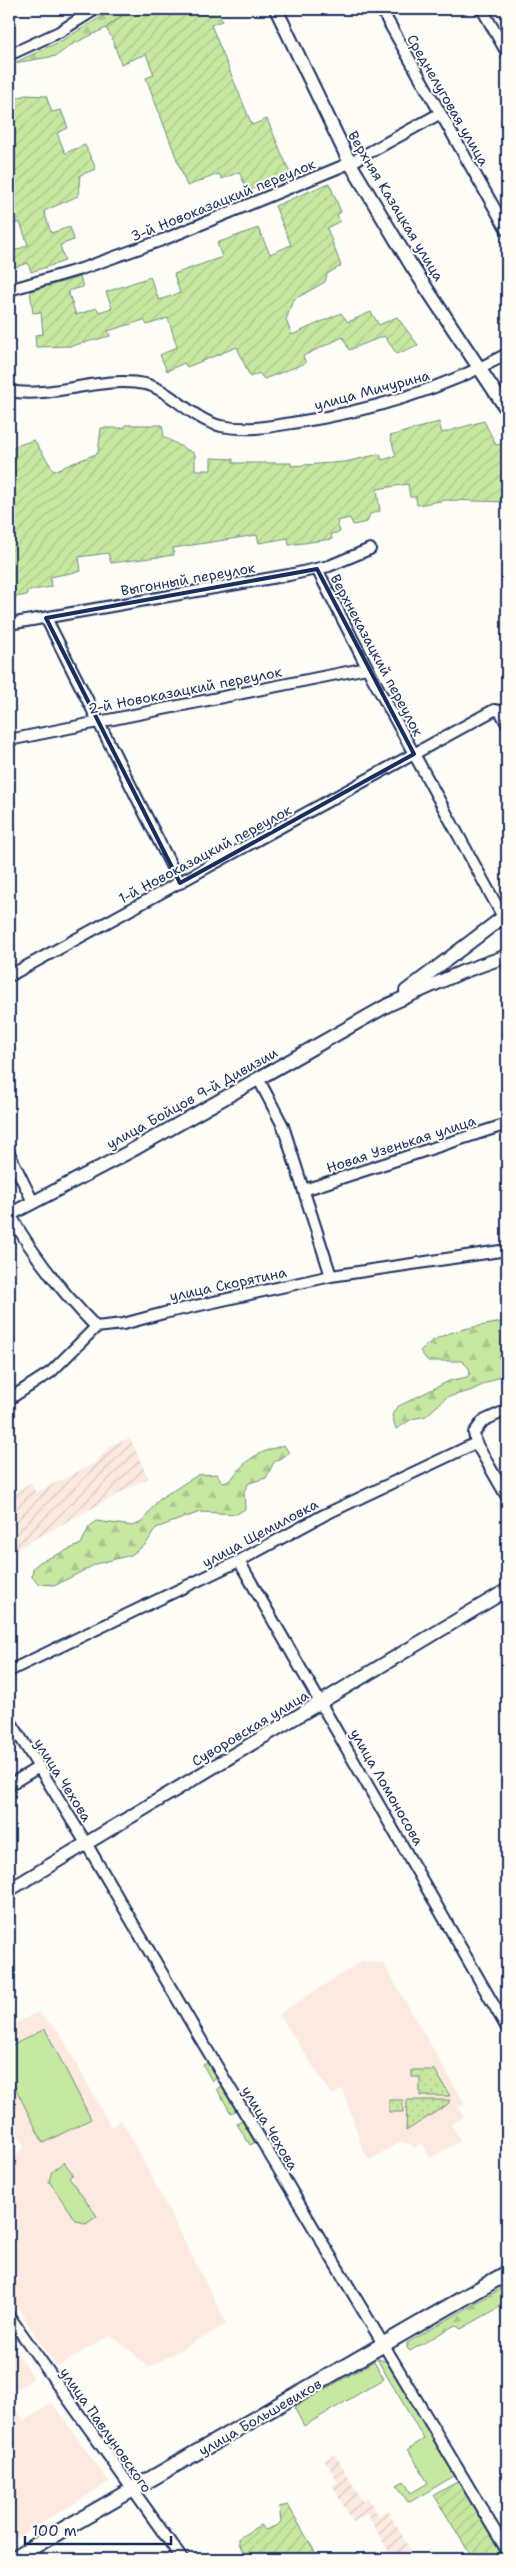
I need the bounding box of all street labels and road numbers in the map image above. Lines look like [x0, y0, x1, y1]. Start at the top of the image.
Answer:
street label: Среднелуговая улица [403, 31, 493, 169]
street label: Верхняя Казацкая улица [344, 128, 448, 285]
street label: 3-й Новоказацкий переулок [128, 154, 318, 245]
street label: улица Мичурина [312, 366, 432, 414]
street label: Выгонный переулок [119, 558, 257, 600]
street label: Верхнеказацкий переулок [327, 571, 428, 740]
street label: 2-й Новоказацкий переулок [87, 662, 284, 718]
street label: 1-й Новоказацкий переулок [115, 800, 295, 907]
street label: улица Бойцов 9-й Дивизии [103, 1043, 281, 1153]
street label: Новая Узенькая улица [324, 1111, 478, 1177]
street label: улица Скорятина [168, 1263, 288, 1305]
street label: улица Щемиловка [199, 1495, 321, 1571]
street label: Суворовская улица [188, 1686, 312, 1770]
street label: улица Ломоносова [346, 1725, 428, 1849]
street label: улица Чехова [30, 1735, 96, 1825]
street label: улица Чехова [238, 2083, 302, 2174]
street label: улица Павлуновского [56, 2364, 156, 2496]
street label: улица Большевиков [195, 2374, 325, 2460]

